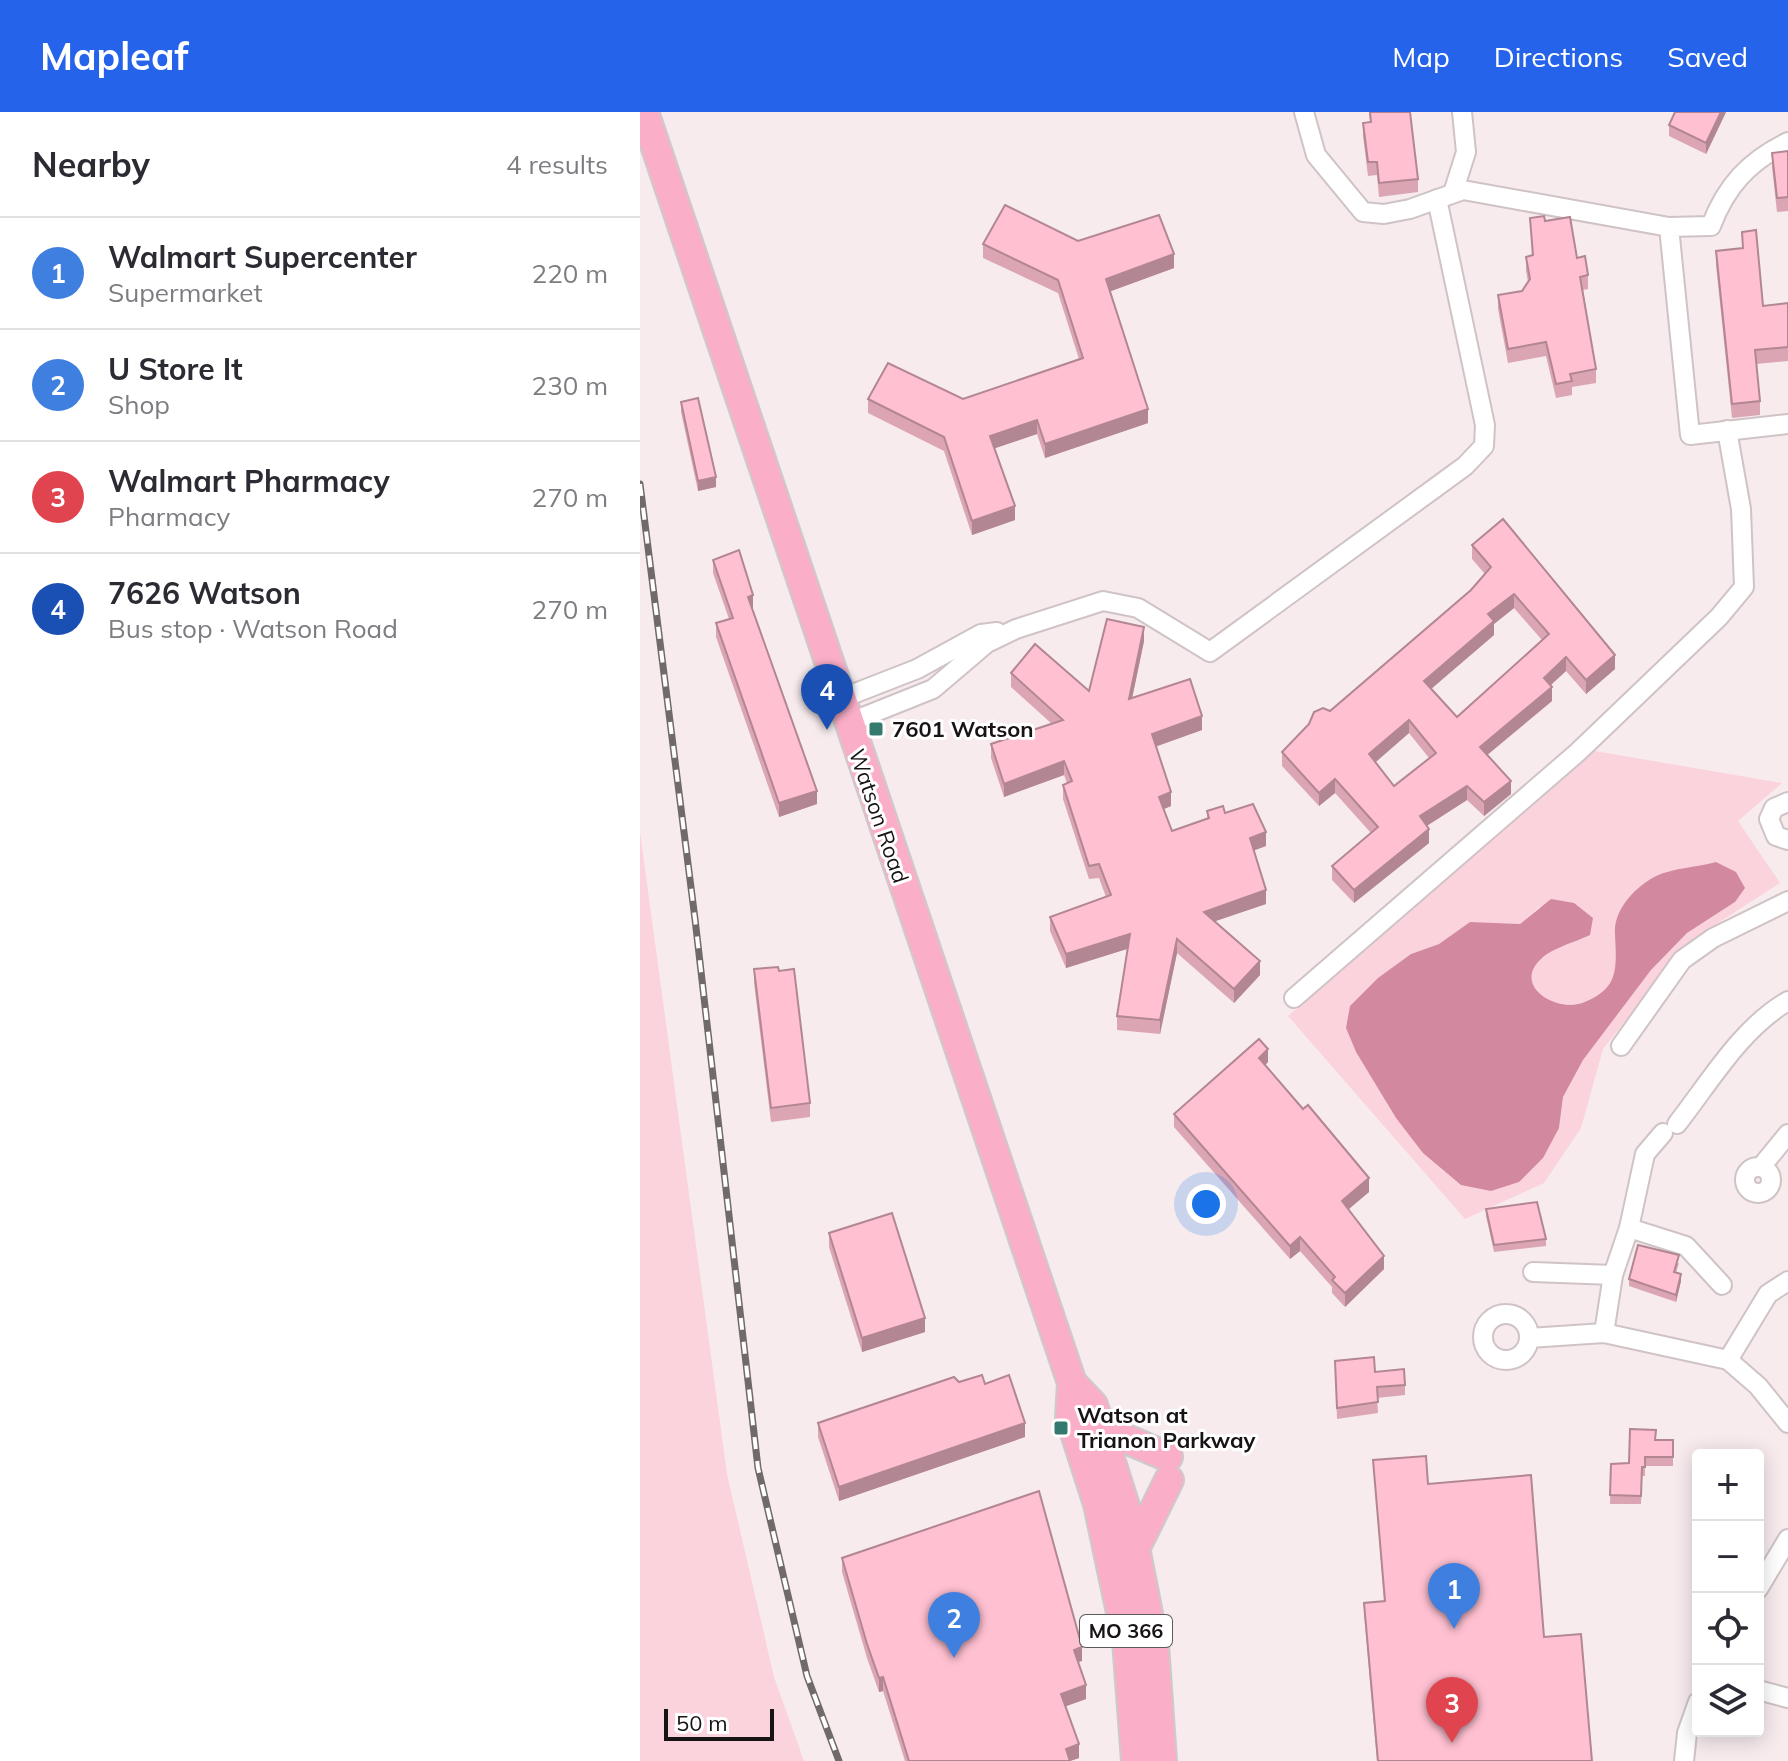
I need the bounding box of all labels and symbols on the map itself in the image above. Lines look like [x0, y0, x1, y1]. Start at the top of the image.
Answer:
pin: 4 [801, 664, 853, 730]
place label: 7601 Watson [892, 715, 1033, 743]
marker: 7601 Watson [867, 720, 885, 738]
street label: Watson Road [843, 745, 915, 887]
your location [1186, 1184, 1226, 1224]
place label: Watson at Trianon Parkway [1077, 1401, 1255, 1454]
marker: Watson at Trianon Parkway [1052, 1419, 1070, 1437]
pin: 1 [1428, 1563, 1480, 1629]
pin: 2 [928, 1592, 980, 1658]
road number: MO 366 [1080, 1615, 1172, 1647]
pin: 3 [1426, 1677, 1478, 1743]
scale bar [664, 1705, 774, 1741]

